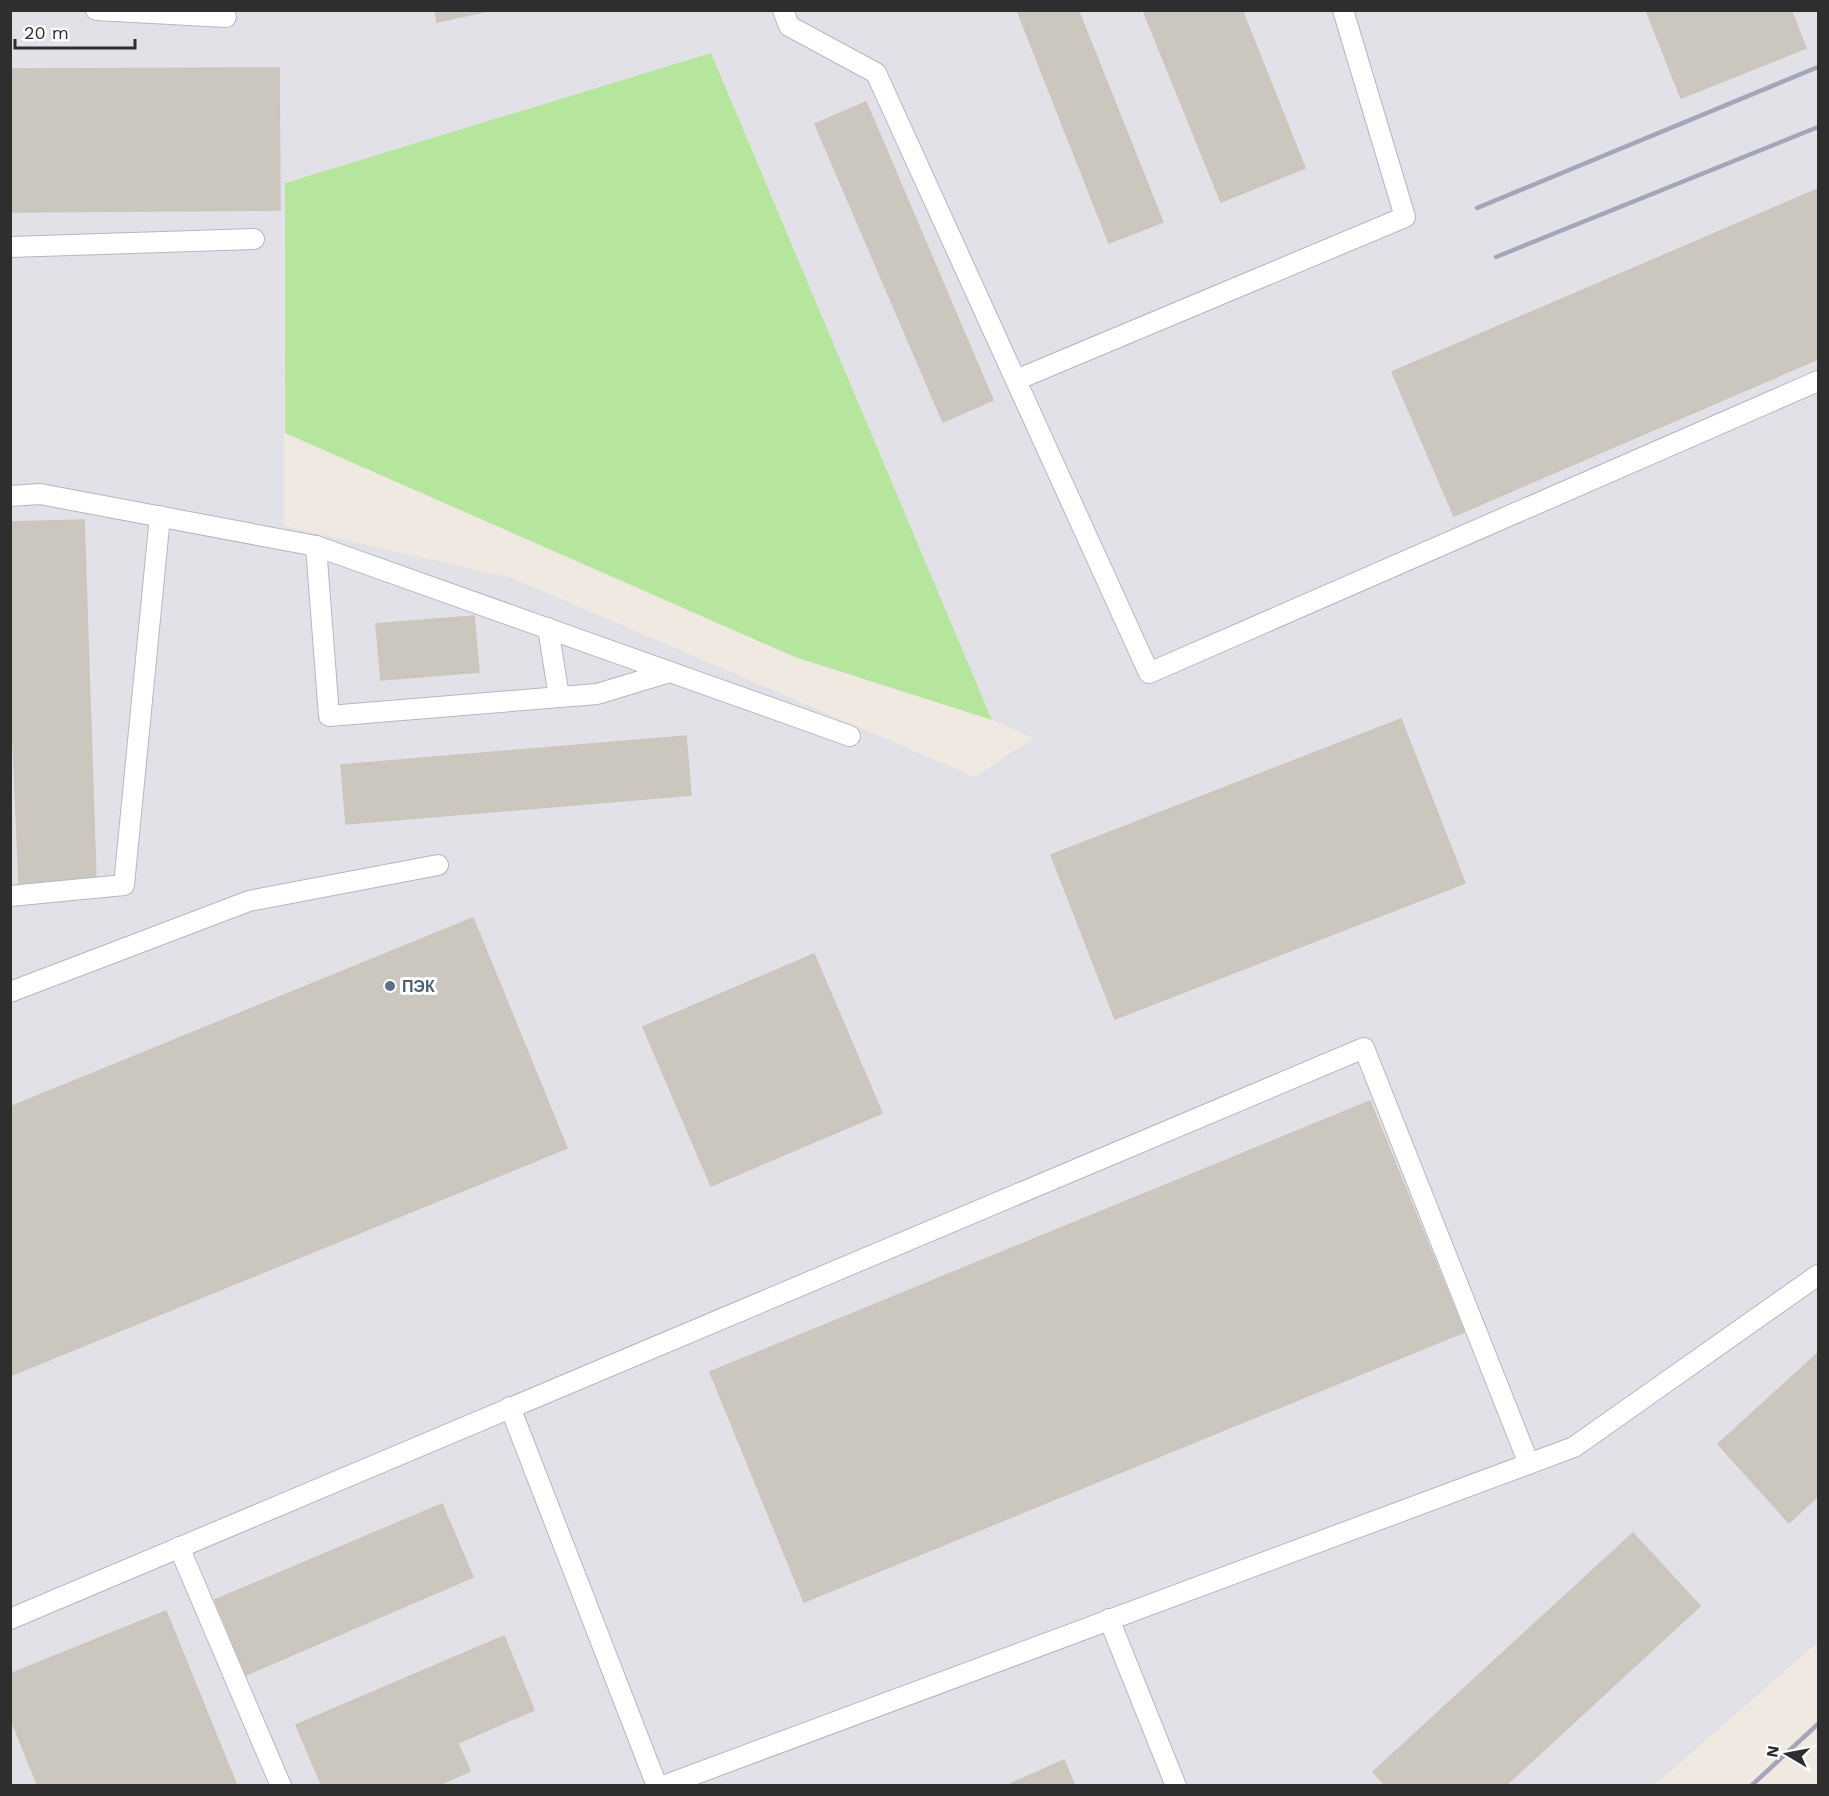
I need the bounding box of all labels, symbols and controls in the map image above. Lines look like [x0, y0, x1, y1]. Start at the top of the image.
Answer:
scale bar [15, 12, 135, 50]
text: 20 m [24, 22, 69, 43]
place label: ПЭК [402, 977, 435, 996]
marker: ПЭК [383, 979, 397, 993]
north arrow [1757, 1724, 1817, 1784]
text: N [1762, 1744, 1783, 1759]

